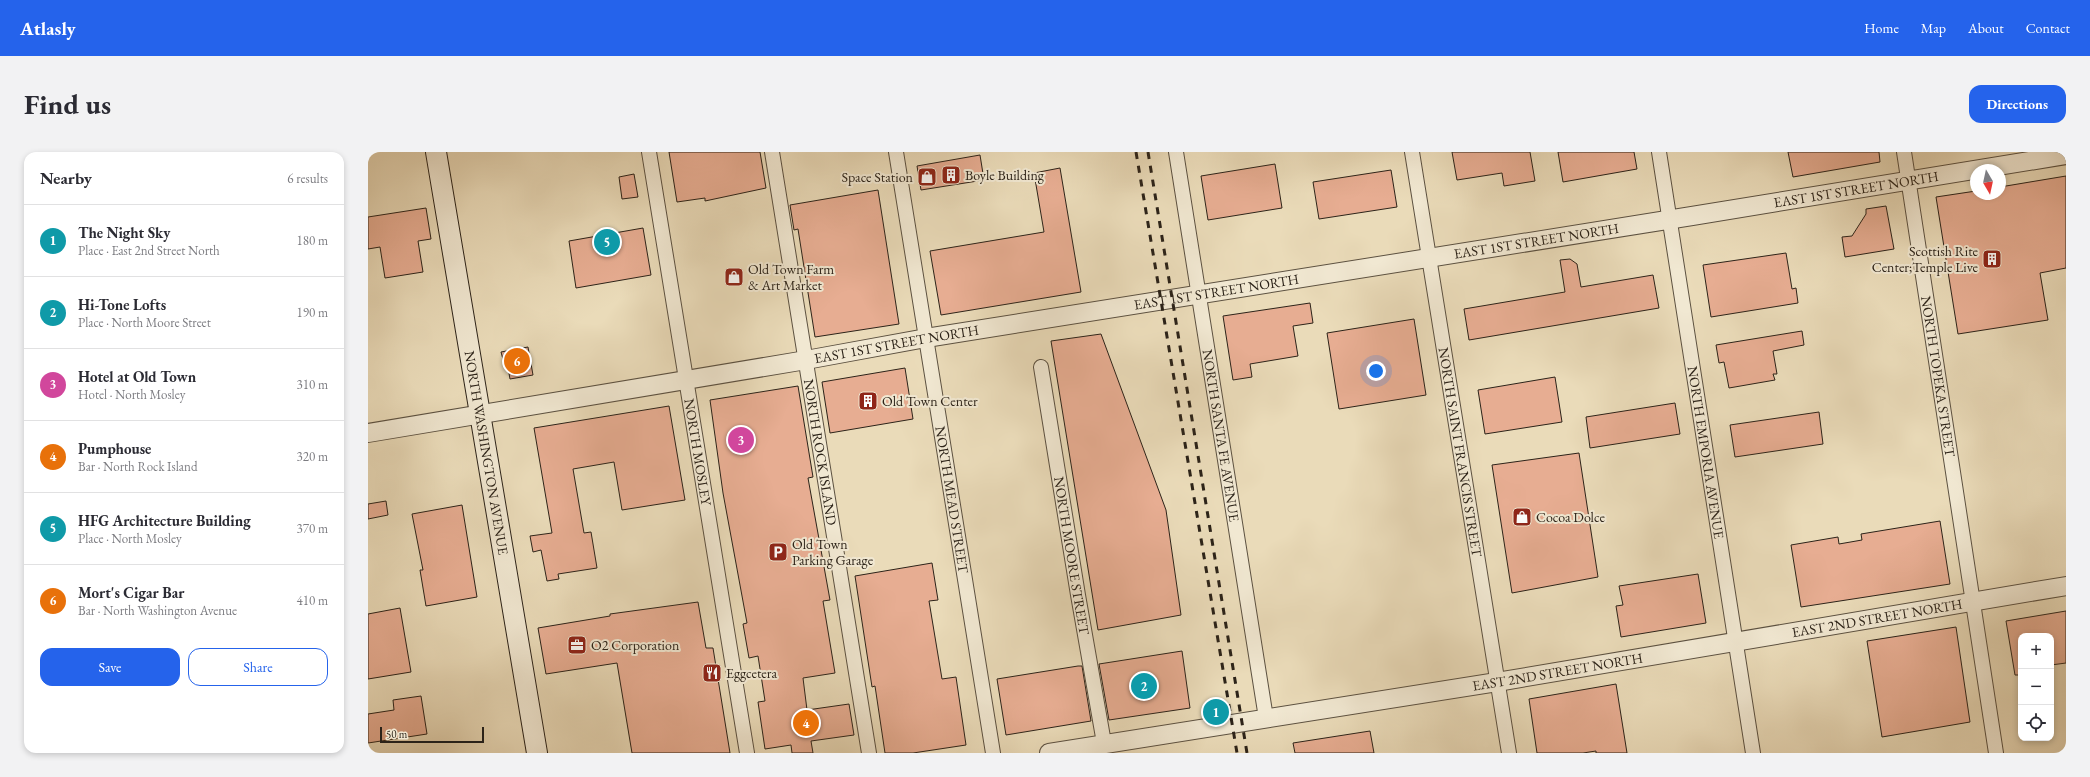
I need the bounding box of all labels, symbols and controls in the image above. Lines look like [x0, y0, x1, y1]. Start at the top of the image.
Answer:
text: Atlasly [20, 16, 76, 41]
text: Home [1864, 19, 1899, 37]
text: Map [1921, 19, 1946, 37]
text: About [1968, 19, 2004, 37]
text: Contact [2026, 19, 2070, 37]
button: Directions [1969, 85, 2066, 123]
text: Find us [24, 86, 111, 122]
building icon: Boyle Building [940, 164, 962, 186]
north arrow [1970, 164, 2006, 200]
shop icon: Space Station [916, 166, 938, 188]
place label: Boyle Building [965, 166, 1045, 184]
text: Nearby [40, 167, 92, 189]
street label: EAST 1ST STREET NORTH [1772, 167, 1940, 212]
place label: Space Station [842, 168, 914, 186]
text: 6 results [287, 170, 328, 187]
street label: EAST 1ST STREET NORTH [1452, 219, 1620, 263]
text: The Night Sky [78, 223, 171, 242]
pin: 5 [594, 227, 620, 257]
text: 1 [50, 232, 56, 249]
text: 180 m [297, 232, 328, 249]
text: Place · East 2nd Street North [78, 242, 220, 259]
place label: Scottish Rite Center;Temple Live [1872, 242, 1979, 276]
building icon: Scottish Rite Center;Temple Live [1981, 248, 2003, 270]
place label: Old Town Farm & Art Market [748, 260, 834, 294]
shop icon: Old Town Farm & Art Market [723, 266, 745, 288]
street label: EAST 1ST STREET NORTH [1133, 270, 1300, 314]
text: Hi-Tone Lofts [78, 295, 166, 314]
street label: NORTH TOPEKA STREET [1917, 295, 1960, 459]
text: 2 [50, 304, 56, 321]
text: 190 m [297, 304, 328, 321]
text: Place · North Moore Street [78, 314, 211, 331]
street label: EAST 1ST STREET NORTH [813, 321, 980, 367]
pin: 6 [504, 346, 530, 376]
street label: NORTH SAINT FRANCIS STREET [1435, 346, 1486, 559]
street label: NORTH SANTA FE AVENUE [1198, 348, 1244, 523]
street label: NORTH WASHINGTON AVENUE [461, 349, 513, 556]
your location [1366, 361, 1386, 381]
street label: NORTH EMPORIA AVENUE [1684, 365, 1728, 540]
text: Hotel at Old Town [78, 367, 196, 386]
text: 3 [50, 376, 56, 393]
text: 310 m [297, 376, 328, 393]
street label: NORTH ROCK ISLAND [800, 378, 841, 527]
text: Hotel · North Mosley [78, 386, 185, 403]
building icon: Old Town Center [857, 390, 879, 412]
place label: Old Town Center [882, 392, 978, 410]
street label: NORTH MOSLEY [680, 397, 716, 508]
pin: 3 [728, 425, 754, 455]
street label: NORTH MEAD STREET [931, 425, 973, 575]
text: Pumphouse [78, 439, 151, 458]
text: 4 [50, 448, 56, 465]
text: 320 m [297, 448, 328, 465]
text: Bar · North Rock Island [78, 458, 197, 475]
street label: NORTH MOORE STREET [1050, 475, 1094, 636]
shop icon: Cocoa Dolce [1511, 506, 1533, 528]
place label: Cocoa Dolce [1536, 508, 1605, 526]
text: HFG Architecture Building [78, 511, 251, 530]
text: 5 [50, 520, 56, 537]
text: 370 m [297, 520, 328, 537]
text: Place · North Mosley [78, 530, 182, 547]
place label: Old Town Parking Garage [792, 535, 874, 569]
parking icon: Old Town Parking Garage [767, 541, 789, 563]
text: Mort's Cigar Bar [78, 583, 184, 602]
text: 6 [50, 592, 56, 609]
text: 410 m [297, 592, 328, 609]
street label: EAST 2ND STREET NORTH [1790, 595, 1964, 641]
text: Bar · North Washington Avenue [78, 602, 237, 619]
map controls [2018, 633, 2054, 741]
button: + [2018, 633, 2054, 669]
office icon: O2 Corporation [566, 634, 588, 656]
place label: O2 Corporation [591, 636, 680, 654]
button: Save [40, 648, 180, 686]
button: Share [188, 648, 328, 686]
street label: EAST 2ND STREET NORTH [1471, 649, 1644, 695]
restaurant icon: Eggcetera [701, 662, 723, 684]
place label: Eggcetera [726, 664, 777, 682]
button: − [2018, 669, 2054, 705]
pin: 2 [1131, 671, 1157, 701]
pin: 1 [1203, 697, 1229, 727]
button: locate [2018, 705, 2054, 741]
pin: 4 [793, 708, 819, 738]
scale bar [380, 725, 484, 744]
text: 50 m [386, 727, 407, 741]

